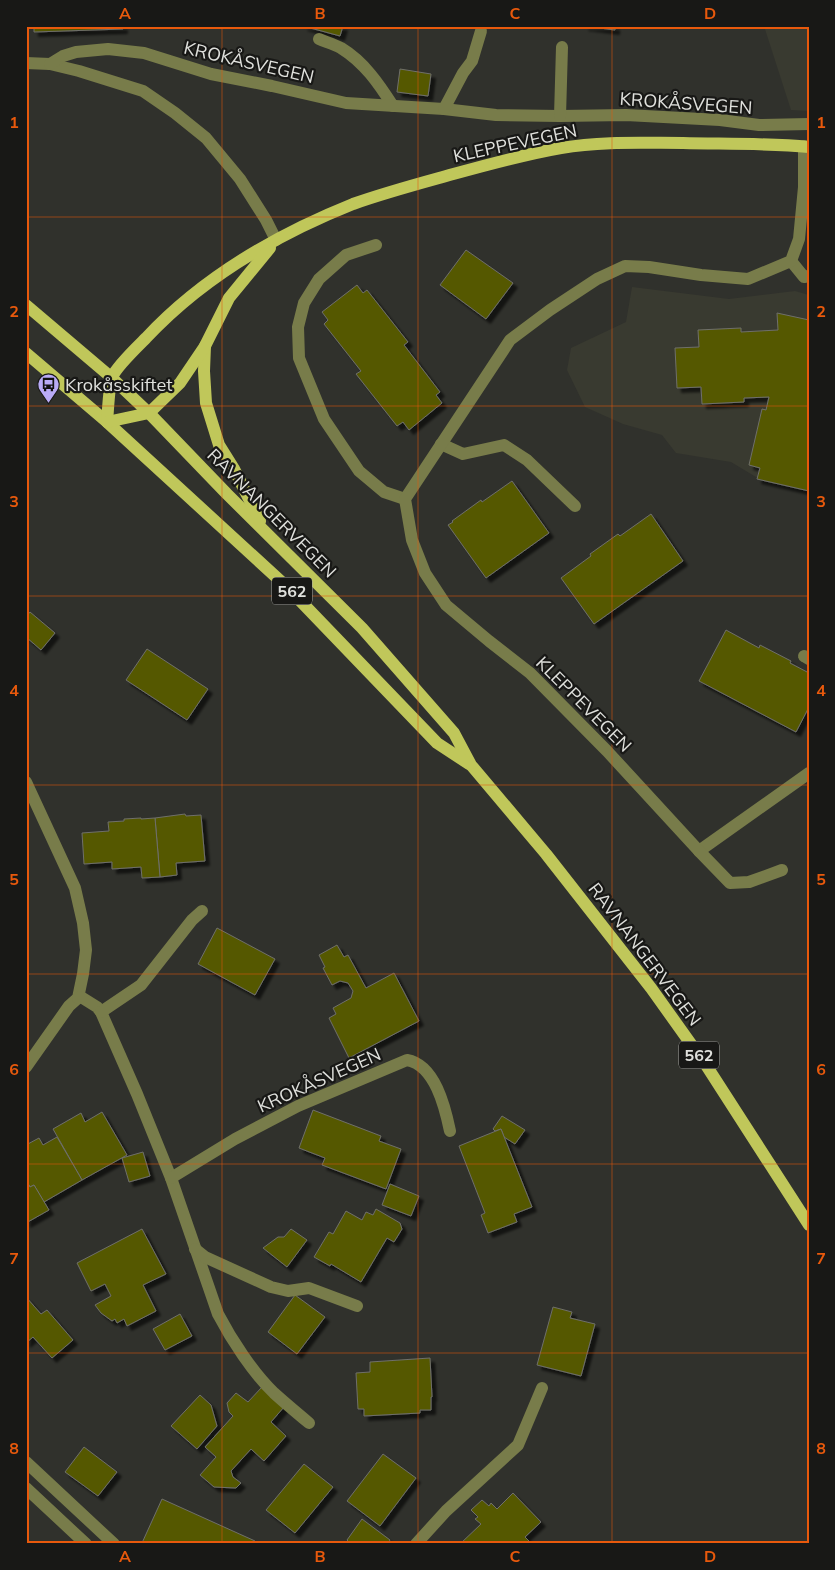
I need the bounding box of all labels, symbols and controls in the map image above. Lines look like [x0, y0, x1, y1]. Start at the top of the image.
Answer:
text: A [119, 3, 131, 23]
text: B [314, 3, 326, 23]
text: C [510, 3, 521, 23]
text: D [704, 3, 716, 23]
street label: KROKÅSVEGEN [182, 36, 316, 88]
street label: KROKÅSVEGEN [619, 87, 753, 119]
text: 1 [9, 112, 19, 132]
text: 1 [816, 112, 826, 132]
street label: KLEPPEVEGEN [451, 119, 579, 167]
text: 2 [9, 301, 19, 321]
text: 2 [816, 301, 826, 321]
bus stop icon: Krokåsskiftet [37, 372, 61, 403]
place label: Krokåsskiftet [65, 373, 173, 396]
street label: RAVNANGERVEGEN [203, 444, 341, 582]
text: 3 [9, 491, 19, 511]
text: 3 [816, 491, 826, 511]
road number: 562 [272, 578, 312, 604]
street label: KLEPPEVEGEN [531, 651, 637, 757]
text: 4 [9, 680, 19, 700]
text: 4 [816, 680, 826, 700]
text: 5 [9, 869, 19, 889]
text: 5 [816, 869, 826, 889]
street label: RAVNANGERVEGEN [584, 878, 706, 1030]
street label: KROKÅSVEGEN [254, 1042, 384, 1118]
road number: 562 [679, 1042, 719, 1068]
text: 6 [9, 1059, 19, 1079]
text: 6 [816, 1059, 826, 1079]
text: 7 [9, 1248, 19, 1268]
text: 7 [816, 1248, 826, 1268]
text: 8 [9, 1438, 19, 1458]
text: 8 [816, 1438, 826, 1458]
text: A [119, 1546, 131, 1566]
text: B [314, 1546, 326, 1566]
text: C [510, 1546, 521, 1566]
text: D [704, 1546, 716, 1566]

